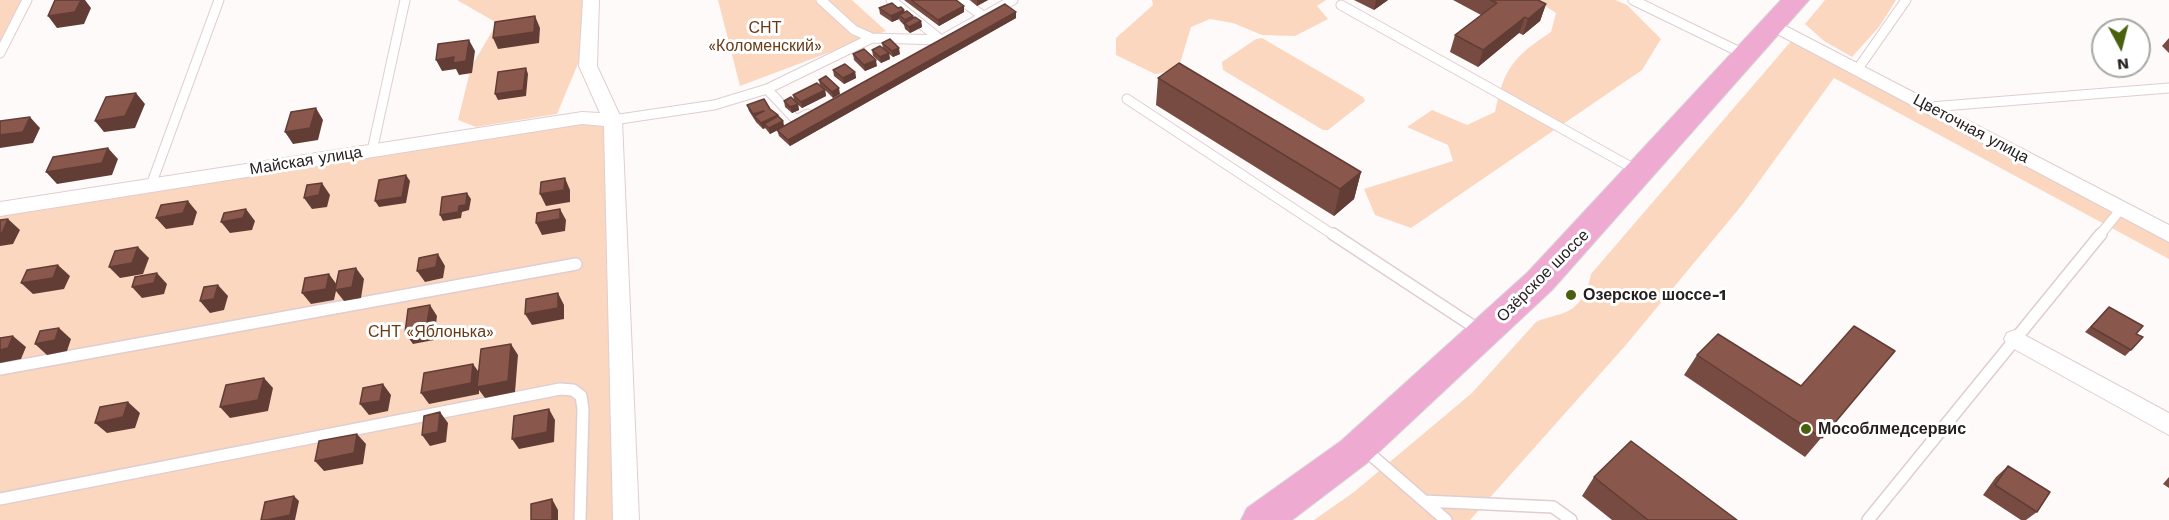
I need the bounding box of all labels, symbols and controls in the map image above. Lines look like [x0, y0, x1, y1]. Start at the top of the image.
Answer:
park label: СНТ «Коломенский» [708, 18, 822, 56]
north arrow [2091, 18, 2151, 78]
text: N [2116, 54, 2130, 75]
street label: Цветочная улица [1910, 90, 2032, 168]
street label: Майская улица [248, 143, 364, 179]
street label: Озёрское шоссе [1493, 226, 1593, 326]
place label: Озерское шоссе-1 [1583, 285, 1726, 305]
marker: Озерское шоссе-1 [1564, 288, 1578, 302]
park label: СНТ «Яблонька» [368, 322, 494, 342]
place label: Мособлмедсервис [1818, 419, 1966, 439]
marker: Мособлмедсервис [1799, 422, 1813, 436]

